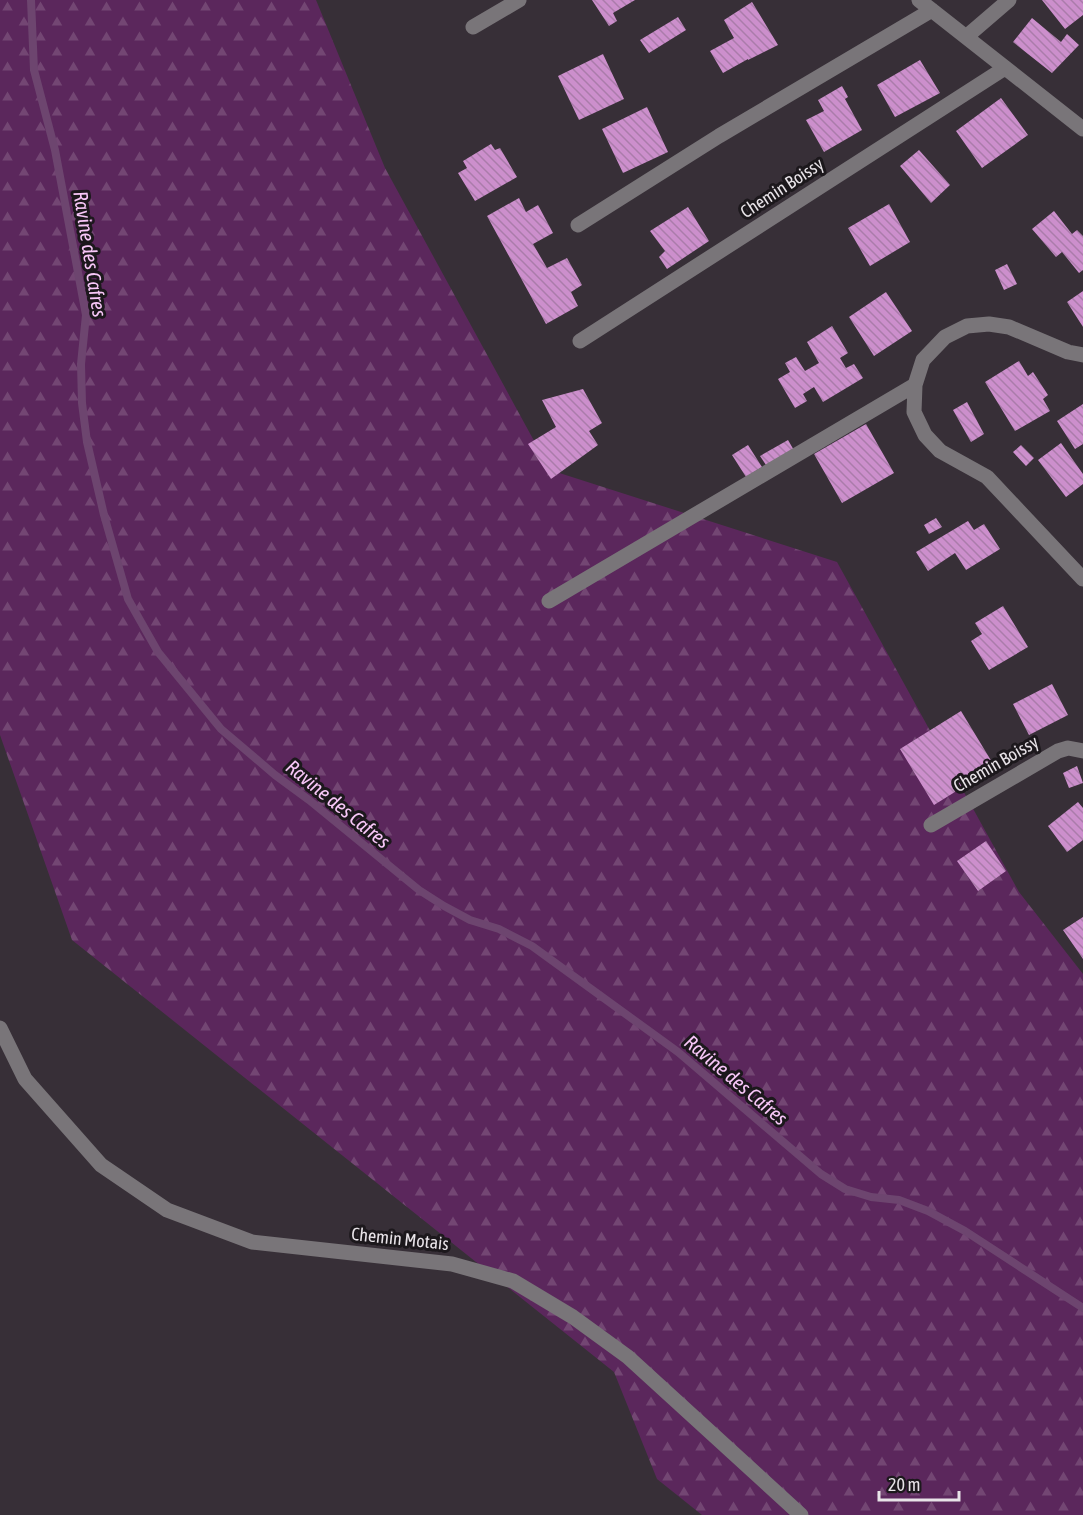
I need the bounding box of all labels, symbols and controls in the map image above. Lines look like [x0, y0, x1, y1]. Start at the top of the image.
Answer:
street label: Chemin Boissy [736, 153, 827, 222]
water label: Ravine des Cafres [69, 189, 112, 319]
street label: Chemin Boissy [950, 731, 1042, 796]
water label: Ravine des Cafres [282, 755, 395, 853]
water label: Ravine des Cafres [680, 1030, 792, 1129]
street label: Chemin Motais [350, 1223, 450, 1254]
scale bar [879, 1464, 958, 1502]
text: 20 m [888, 1474, 920, 1495]

